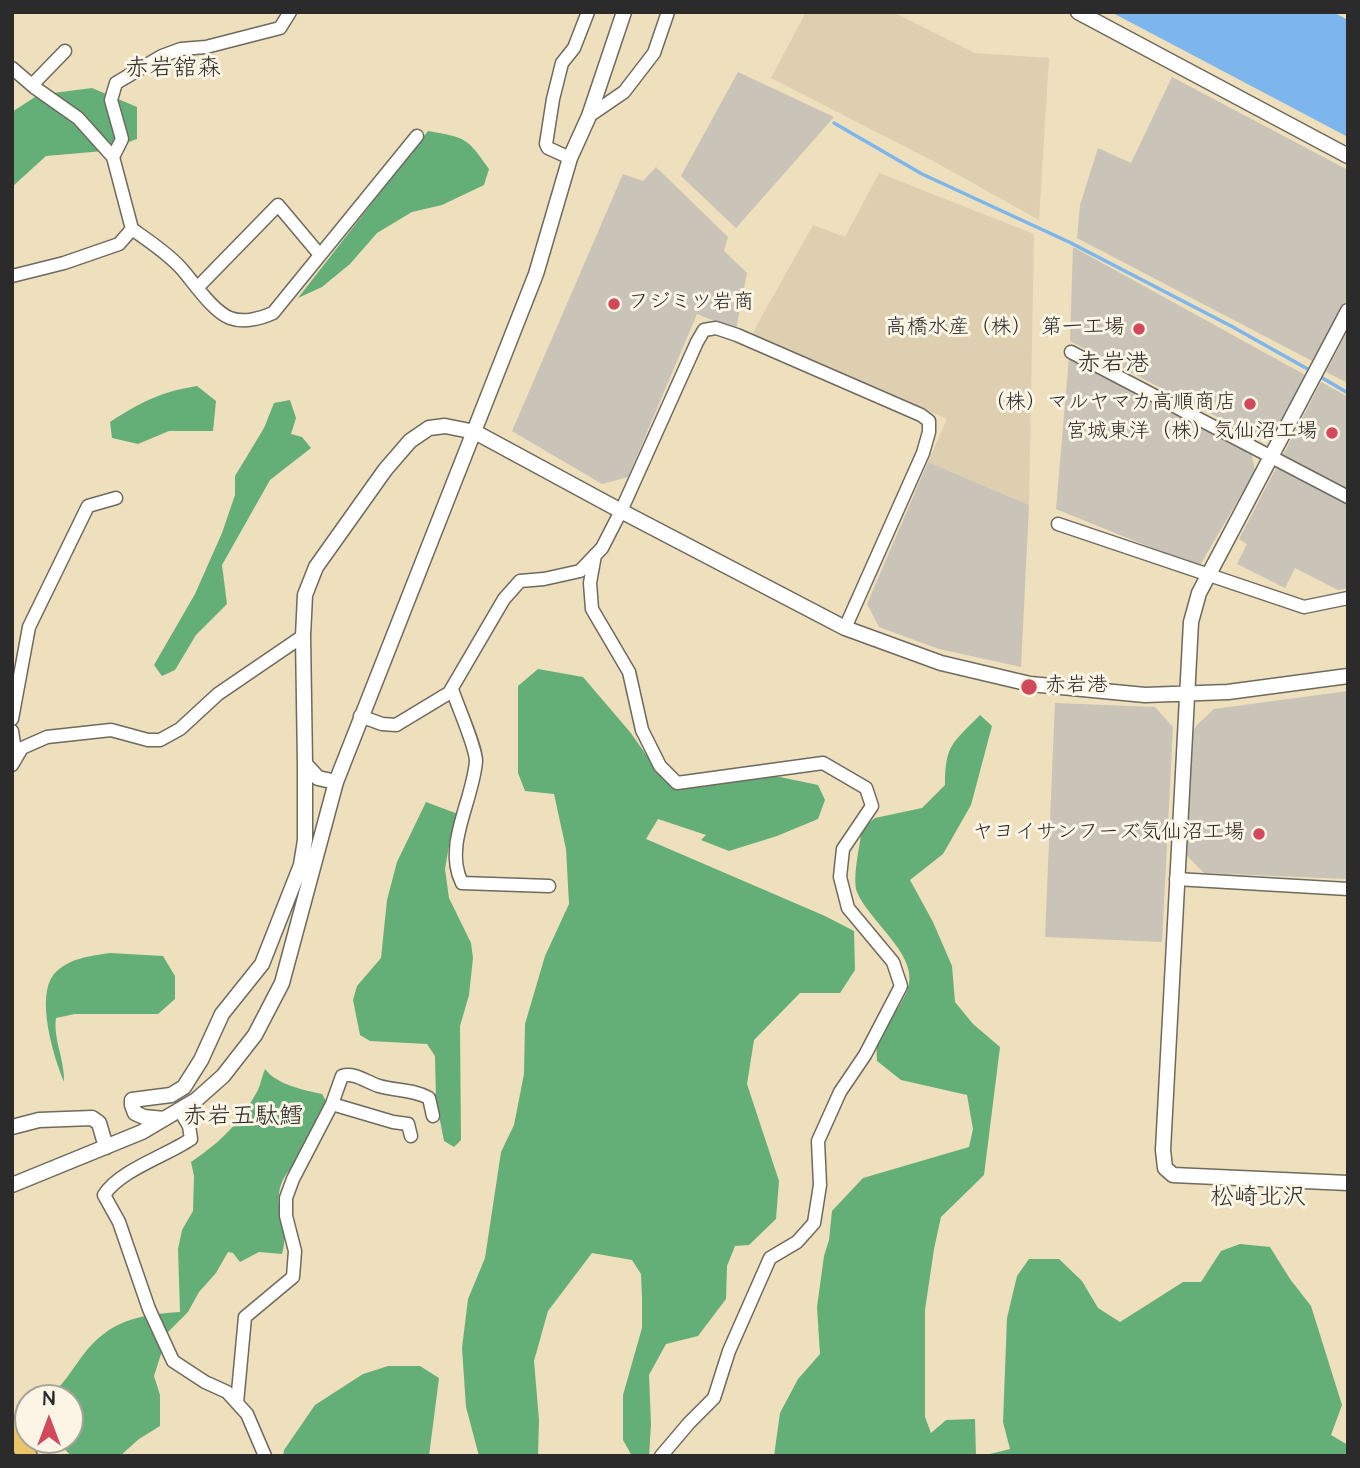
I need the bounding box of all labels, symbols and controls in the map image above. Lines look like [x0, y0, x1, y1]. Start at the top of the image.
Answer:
district label: 赤岩舘森 [125, 56, 221, 84]
place label: フジミツ岩商 [628, 291, 754, 317]
marker: フジミツ岩商 [606, 296, 622, 312]
place label: 高橋水産（株） 第一工場 [886, 316, 1125, 342]
marker: 高橋水産（株） 第一工場 [1131, 321, 1147, 337]
district label: 赤岩港 [1077, 351, 1149, 379]
place label: （株）マルヤマカ高順商店 [984, 391, 1236, 417]
marker: （株）マルヤマカ高順商店 [1242, 396, 1258, 412]
place label: 宮城東洋（株）気仙沼工場 [1066, 420, 1318, 446]
marker: 宮城東洋（株）気仙沼工場 [1324, 425, 1340, 441]
place label: 赤岩港 [1045, 674, 1108, 700]
marker: 赤岩港 [1019, 677, 1039, 697]
place label: ヤヨイサンフーズ気仙沼工場 [972, 821, 1245, 847]
marker: ヤヨイサンフーズ気仙沼工場 [1251, 826, 1267, 842]
district label: 赤岩五駄鱈 [183, 1104, 303, 1132]
district label: 松崎北沢 [1210, 1185, 1306, 1213]
north arrow [14, 1384, 84, 1454]
text: N [43, 1386, 55, 1413]

